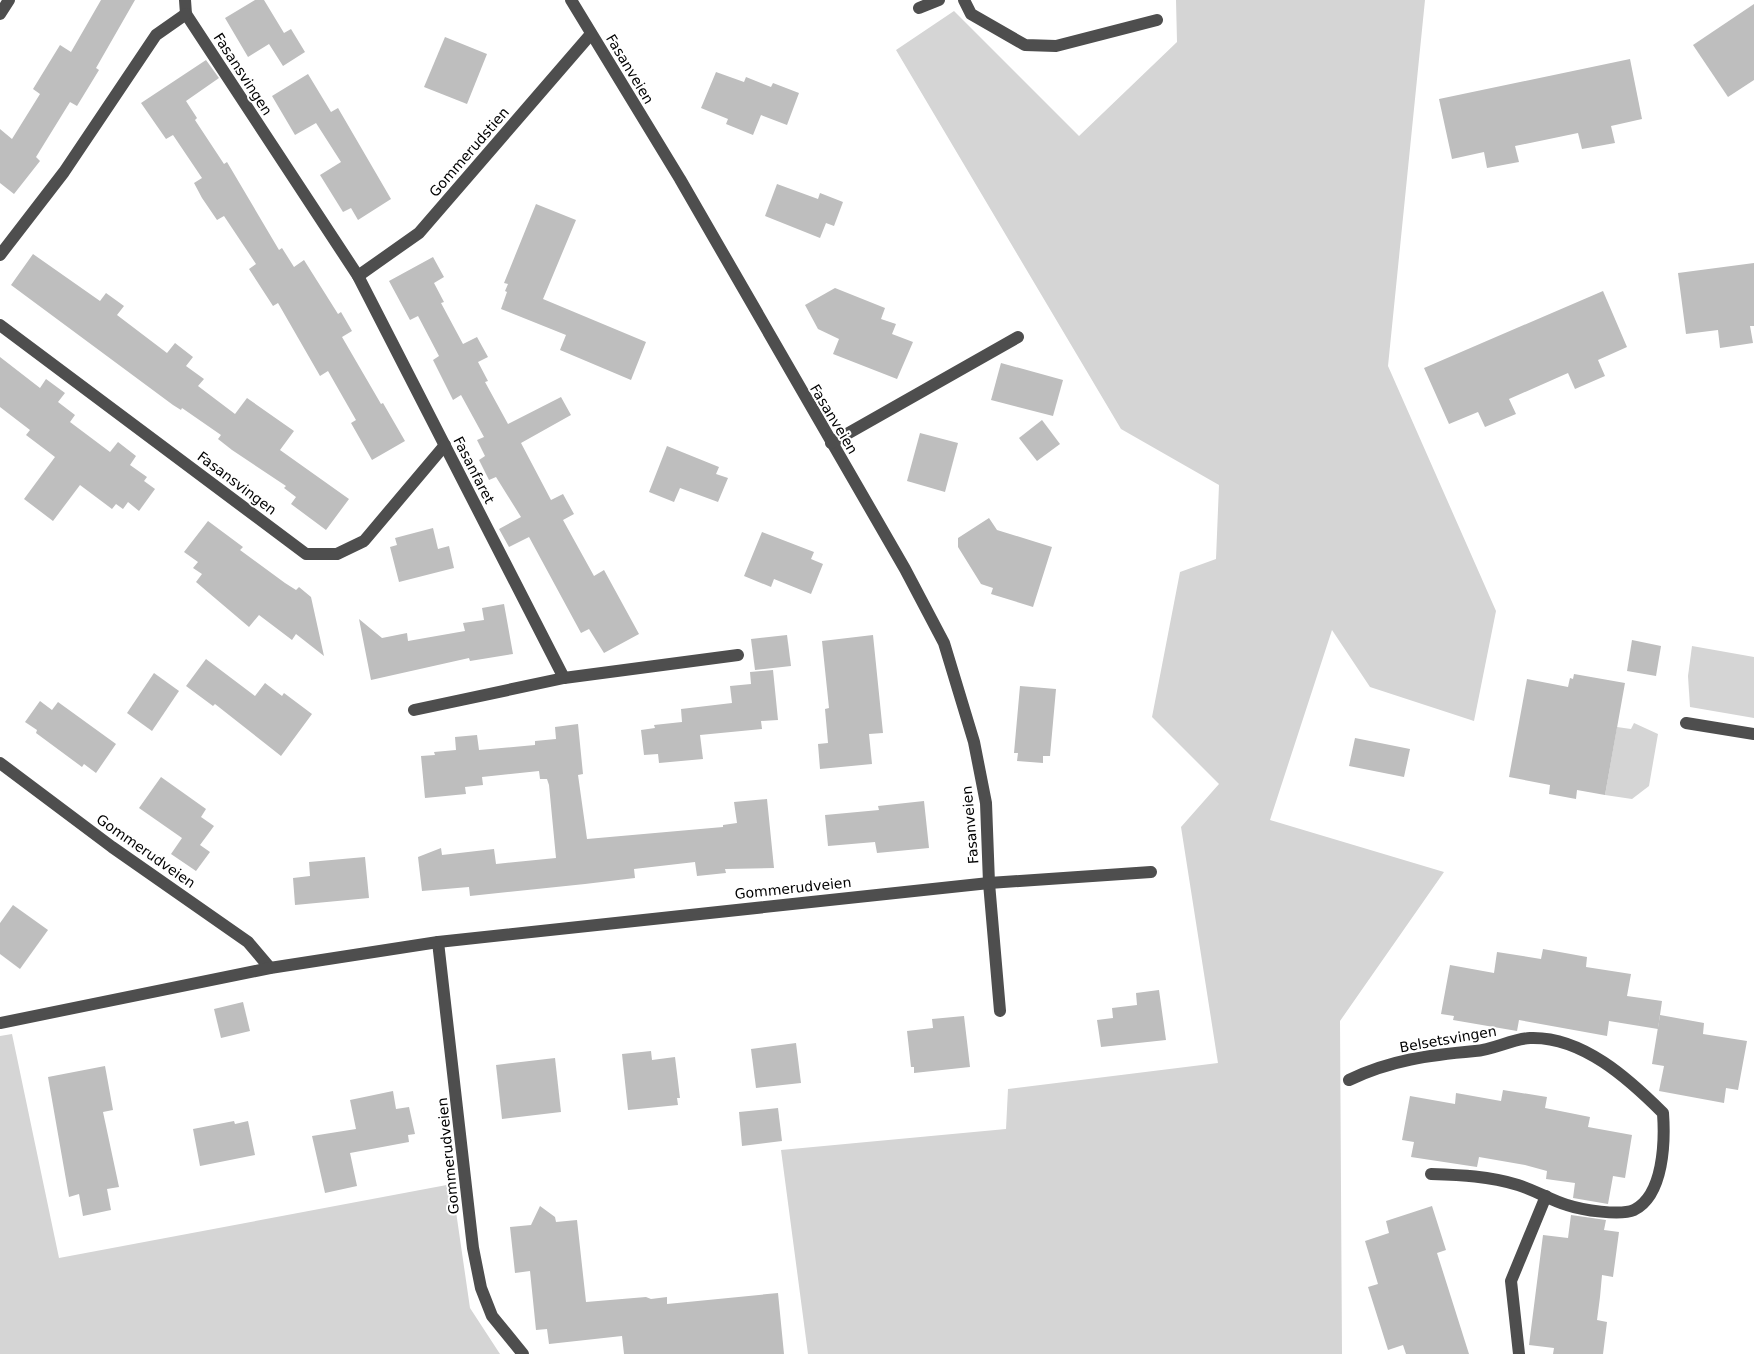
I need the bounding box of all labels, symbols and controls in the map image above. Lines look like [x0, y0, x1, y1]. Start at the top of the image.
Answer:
street label: Fasansvingen [210, 30, 276, 118]
street label: Fasanveien [603, 31, 657, 107]
street label: Gommerudstien [426, 104, 512, 200]
street label: Fasanveien [807, 381, 861, 457]
street label: Fasanfaret [450, 434, 498, 507]
street label: Fasansvingen [194, 448, 280, 518]
street label: Fasanveien [959, 785, 981, 865]
street label: Gommerudveien [93, 811, 199, 891]
street label: Gommerudveien [734, 874, 852, 902]
street label: Belsetsvingen [1398, 1023, 1498, 1055]
street label: Gommerudveien [434, 1097, 462, 1215]

